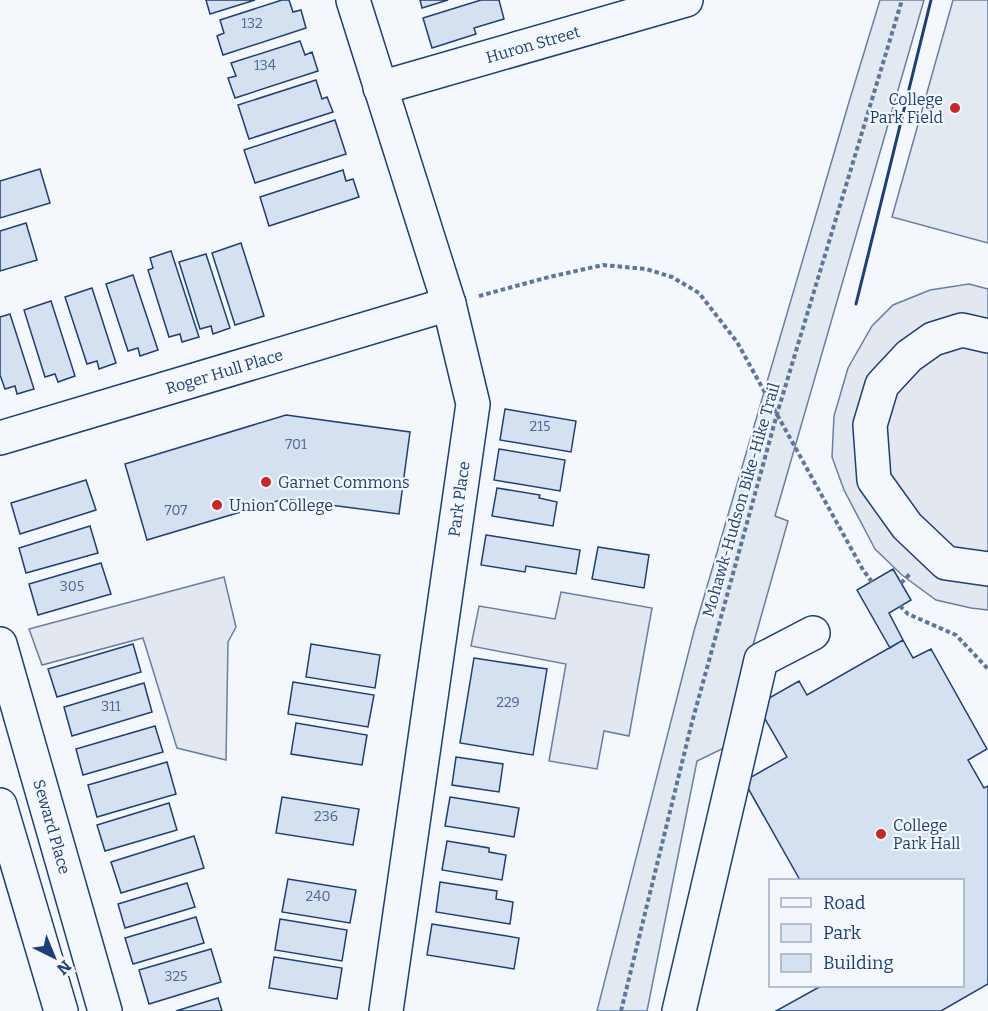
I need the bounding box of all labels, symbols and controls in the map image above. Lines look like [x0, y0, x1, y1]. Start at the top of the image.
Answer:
house number: 132 [241, 15, 263, 32]
street label: Huron Street [484, 21, 582, 67]
house number: 134 [254, 57, 276, 74]
place label: College Park Field [870, 90, 944, 127]
marker: College Park Field [948, 101, 962, 115]
street label: Roger Hull Place [163, 345, 285, 398]
street label: Mohawk-Hudson Bike-Hike Trail [698, 380, 784, 619]
house number: 215 [530, 418, 550, 435]
house number: 701 [285, 436, 307, 453]
street label: Park Place [444, 460, 474, 538]
place label: Garnet Commons [278, 473, 410, 492]
marker: Garnet Commons [259, 475, 273, 489]
place label: Union College [229, 496, 333, 515]
marker: Union College [210, 498, 224, 512]
house number: 707 [165, 502, 187, 519]
house number: 305 [60, 578, 84, 595]
house number: 229 [496, 694, 520, 711]
house number: 311 [101, 698, 121, 715]
street label: Seward Place [30, 777, 75, 876]
house number: 236 [314, 808, 338, 825]
place label: College Park Hall [893, 816, 961, 853]
marker: College Park Hall [874, 827, 888, 841]
legend [769, 879, 964, 987]
house number: 240 [306, 888, 330, 905]
text: Road [823, 892, 866, 914]
text: Park [823, 922, 862, 944]
north arrow [24, 927, 84, 987]
text: Building [823, 952, 894, 974]
text: N [53, 956, 75, 979]
house number: 325 [164, 968, 188, 985]

